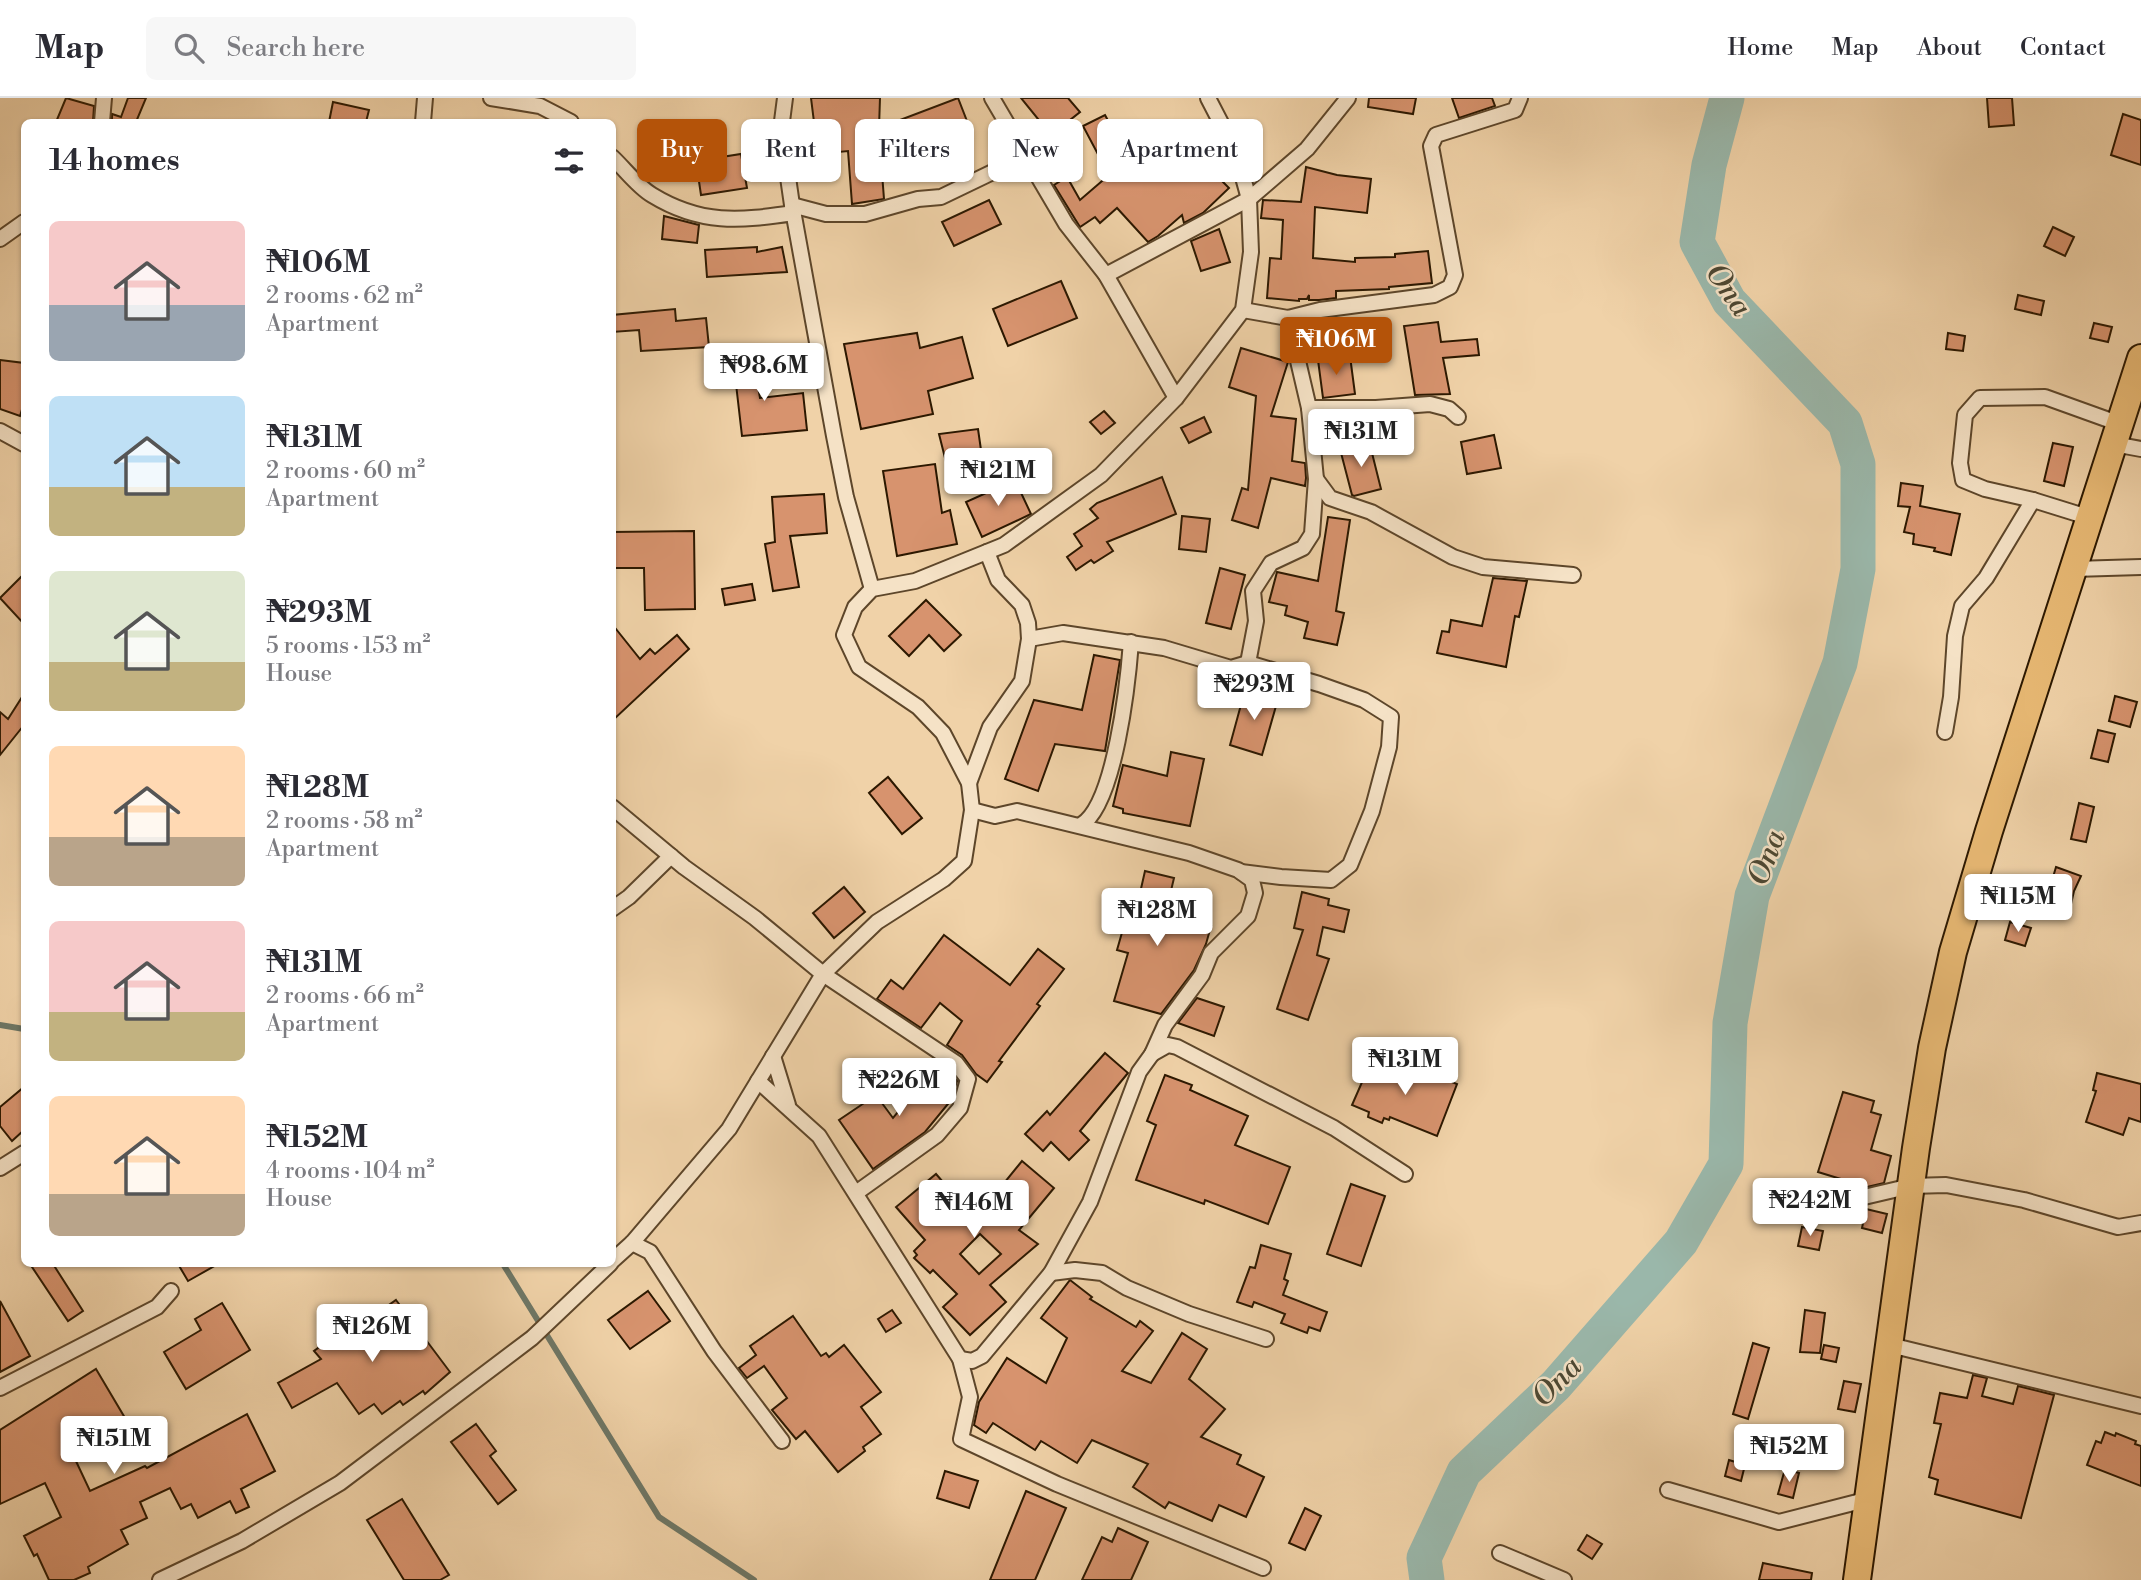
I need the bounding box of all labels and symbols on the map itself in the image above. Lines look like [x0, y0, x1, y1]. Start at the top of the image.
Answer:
water label: Ona [1696, 256, 1760, 324]
pin: ₦106M [1287, 317, 1385, 377]
pin: ₦98.6M [707, 344, 821, 403]
pin: ₦131M [1312, 410, 1410, 469]
pin: ₦121M [949, 448, 1047, 508]
pin: ₦293M [1205, 662, 1303, 722]
water label: Ona [1739, 825, 1795, 891]
pin: ₦115M [1969, 874, 2067, 934]
pin: ₦128M [1108, 888, 1206, 948]
pin: ₦131M [1356, 1038, 1454, 1097]
pin: ₦226M [850, 1058, 948, 1118]
pin: ₦242M [1761, 1178, 1859, 1238]
pin: ₦146M [925, 1180, 1023, 1240]
pin: ₦126M [323, 1304, 421, 1364]
water label: Ona [1524, 1348, 1591, 1416]
pin: ₦151M [65, 1416, 163, 1476]
pin: ₦152M [1740, 1424, 1838, 1484]

